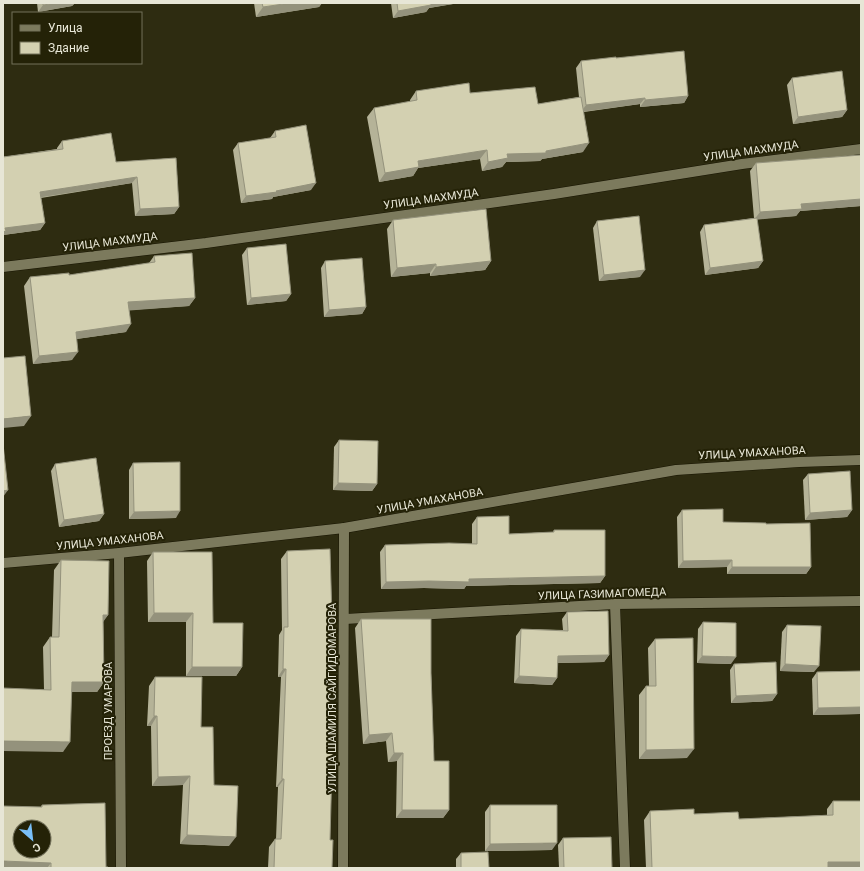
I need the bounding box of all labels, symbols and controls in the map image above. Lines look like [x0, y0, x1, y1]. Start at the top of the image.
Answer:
legend [12, 12, 142, 64]
text: Улица [48, 21, 83, 35]
text: Здание [48, 41, 89, 55]
street label: УЛИЦА МАХМУДА [703, 138, 800, 164]
street label: УЛИЦА МАХМУДА [383, 186, 480, 212]
street label: УЛИЦА МАХМУДА [62, 230, 159, 254]
street label: УЛИЦА УМАХАНОВА [698, 444, 807, 462]
street label: УЛИЦА УМАХАНОВА [376, 485, 485, 517]
street label: УЛИЦА УМАХАНОВА [56, 529, 165, 553]
street label: УЛИЦА ГАЗИМАГОМЕДА [538, 585, 667, 603]
street label: УЛИЦА ШАМИЛЯ САЙГИДОМАРОВА [326, 602, 339, 793]
street label: ПРОЕЗД УМАРОВА [102, 661, 115, 760]
north arrow [12, 819, 52, 859]
text: С [30, 840, 43, 855]

